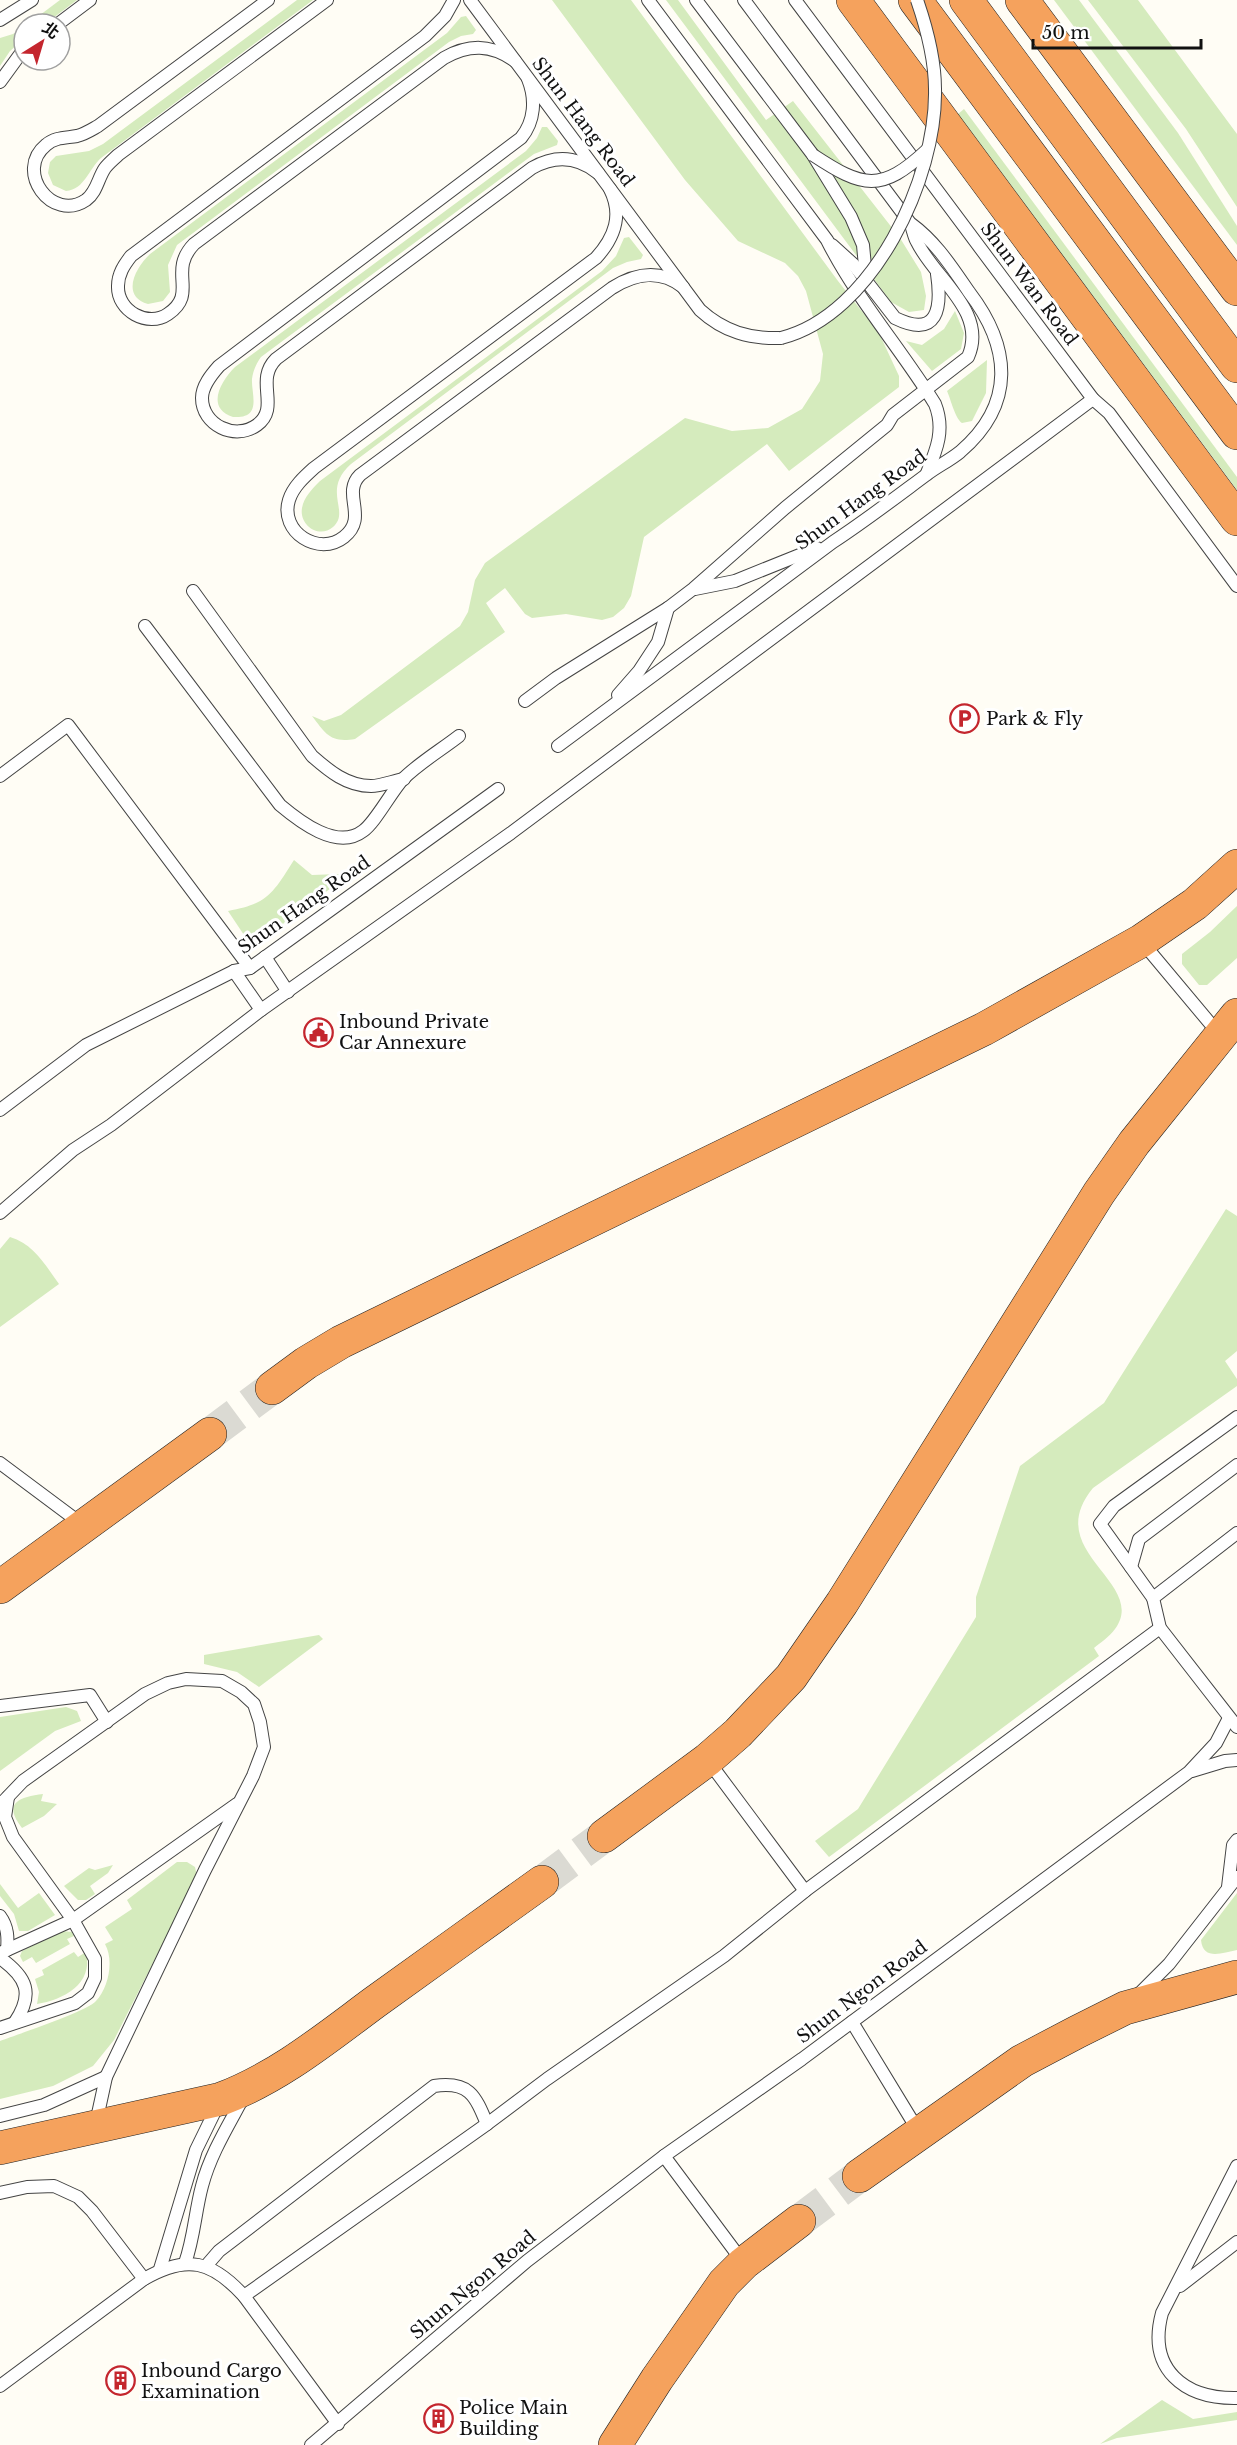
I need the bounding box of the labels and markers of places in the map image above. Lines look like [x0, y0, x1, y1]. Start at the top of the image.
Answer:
parking icon: Park & Fly [949, 703, 981, 735]
place label: Park & Fly [986, 708, 1083, 730]
place label: Inbound Private Car Annexure [339, 1011, 489, 1054]
public building icon: Inbound Private Car Annexure [302, 1016, 334, 1048]
place label: Inbound Cargo Examination [141, 2360, 282, 2403]
building icon: Inbound Cargo Examination [104, 2365, 136, 2397]
place label: Police Main Building [459, 2397, 568, 2440]
building icon: Police Main Building [422, 2402, 454, 2434]

